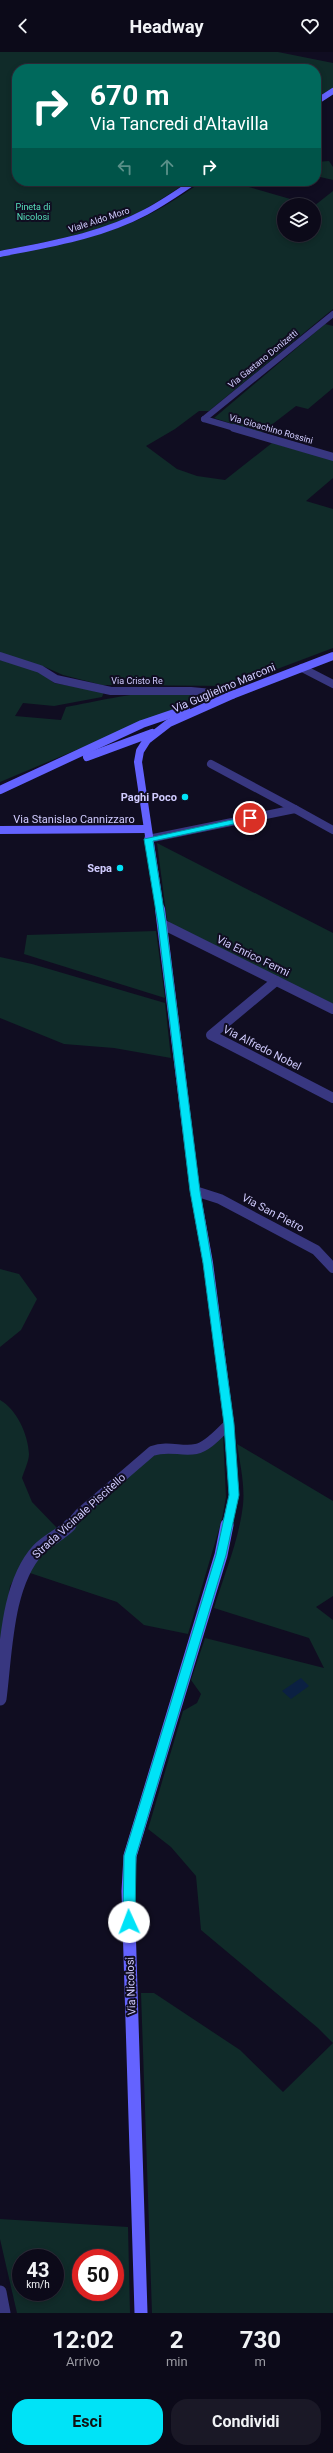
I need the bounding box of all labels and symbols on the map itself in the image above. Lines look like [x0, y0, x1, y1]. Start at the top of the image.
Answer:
park label: Pineta di Nicolosi [16, 202, 50, 222]
street label: Viale Aldo Moro [67, 205, 131, 235]
street label: Via Gaetano Donizetti [226, 328, 300, 390]
street label: Via Gioachino Rossini [228, 412, 314, 446]
street label: Via Guglielmo Marconi [171, 660, 277, 716]
street label: Via Cristo Re [111, 676, 163, 686]
place label: Paghi Poco [121, 791, 177, 804]
marker: Paghi Poco [180, 792, 190, 802]
pin [233, 801, 267, 835]
street label: Via Stanislao Cannizzaro [13, 813, 135, 826]
place label: Sepa [87, 862, 112, 875]
marker: Sepa [115, 863, 125, 873]
street label: Via Enrico Fermi [214, 933, 292, 979]
street label: Via Alfredo Nobel [221, 1023, 303, 1073]
street label: Via San Pietro [240, 1191, 306, 1235]
street label: Strada Vicinale Piscitello [30, 1471, 128, 1561]
position arrow [108, 1901, 150, 1943]
street label: Via Nicolosi [123, 1957, 139, 2015]
speed limit sign: 50 [72, 2249, 124, 2301]

